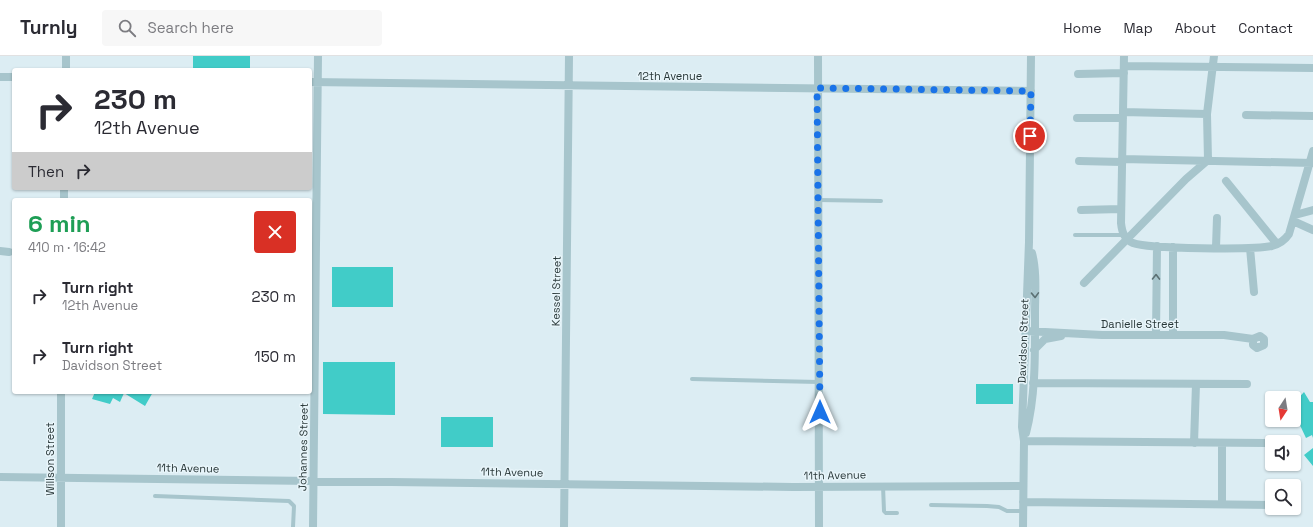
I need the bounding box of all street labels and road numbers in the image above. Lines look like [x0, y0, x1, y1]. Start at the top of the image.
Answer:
street label: 12th Avenue [638, 69, 702, 83]
street label: Kessel Street [548, 256, 564, 326]
street label: Davidson Street [1015, 298, 1031, 384]
street label: Danielle Street [1101, 317, 1179, 331]
street label: Johannes Street [295, 403, 311, 491]
street label: Willson Street [43, 422, 57, 496]
street label: 11th Avenue [157, 460, 219, 476]
street label: 11th Avenue [481, 464, 543, 480]
street label: 11th Avenue [804, 467, 866, 483]

